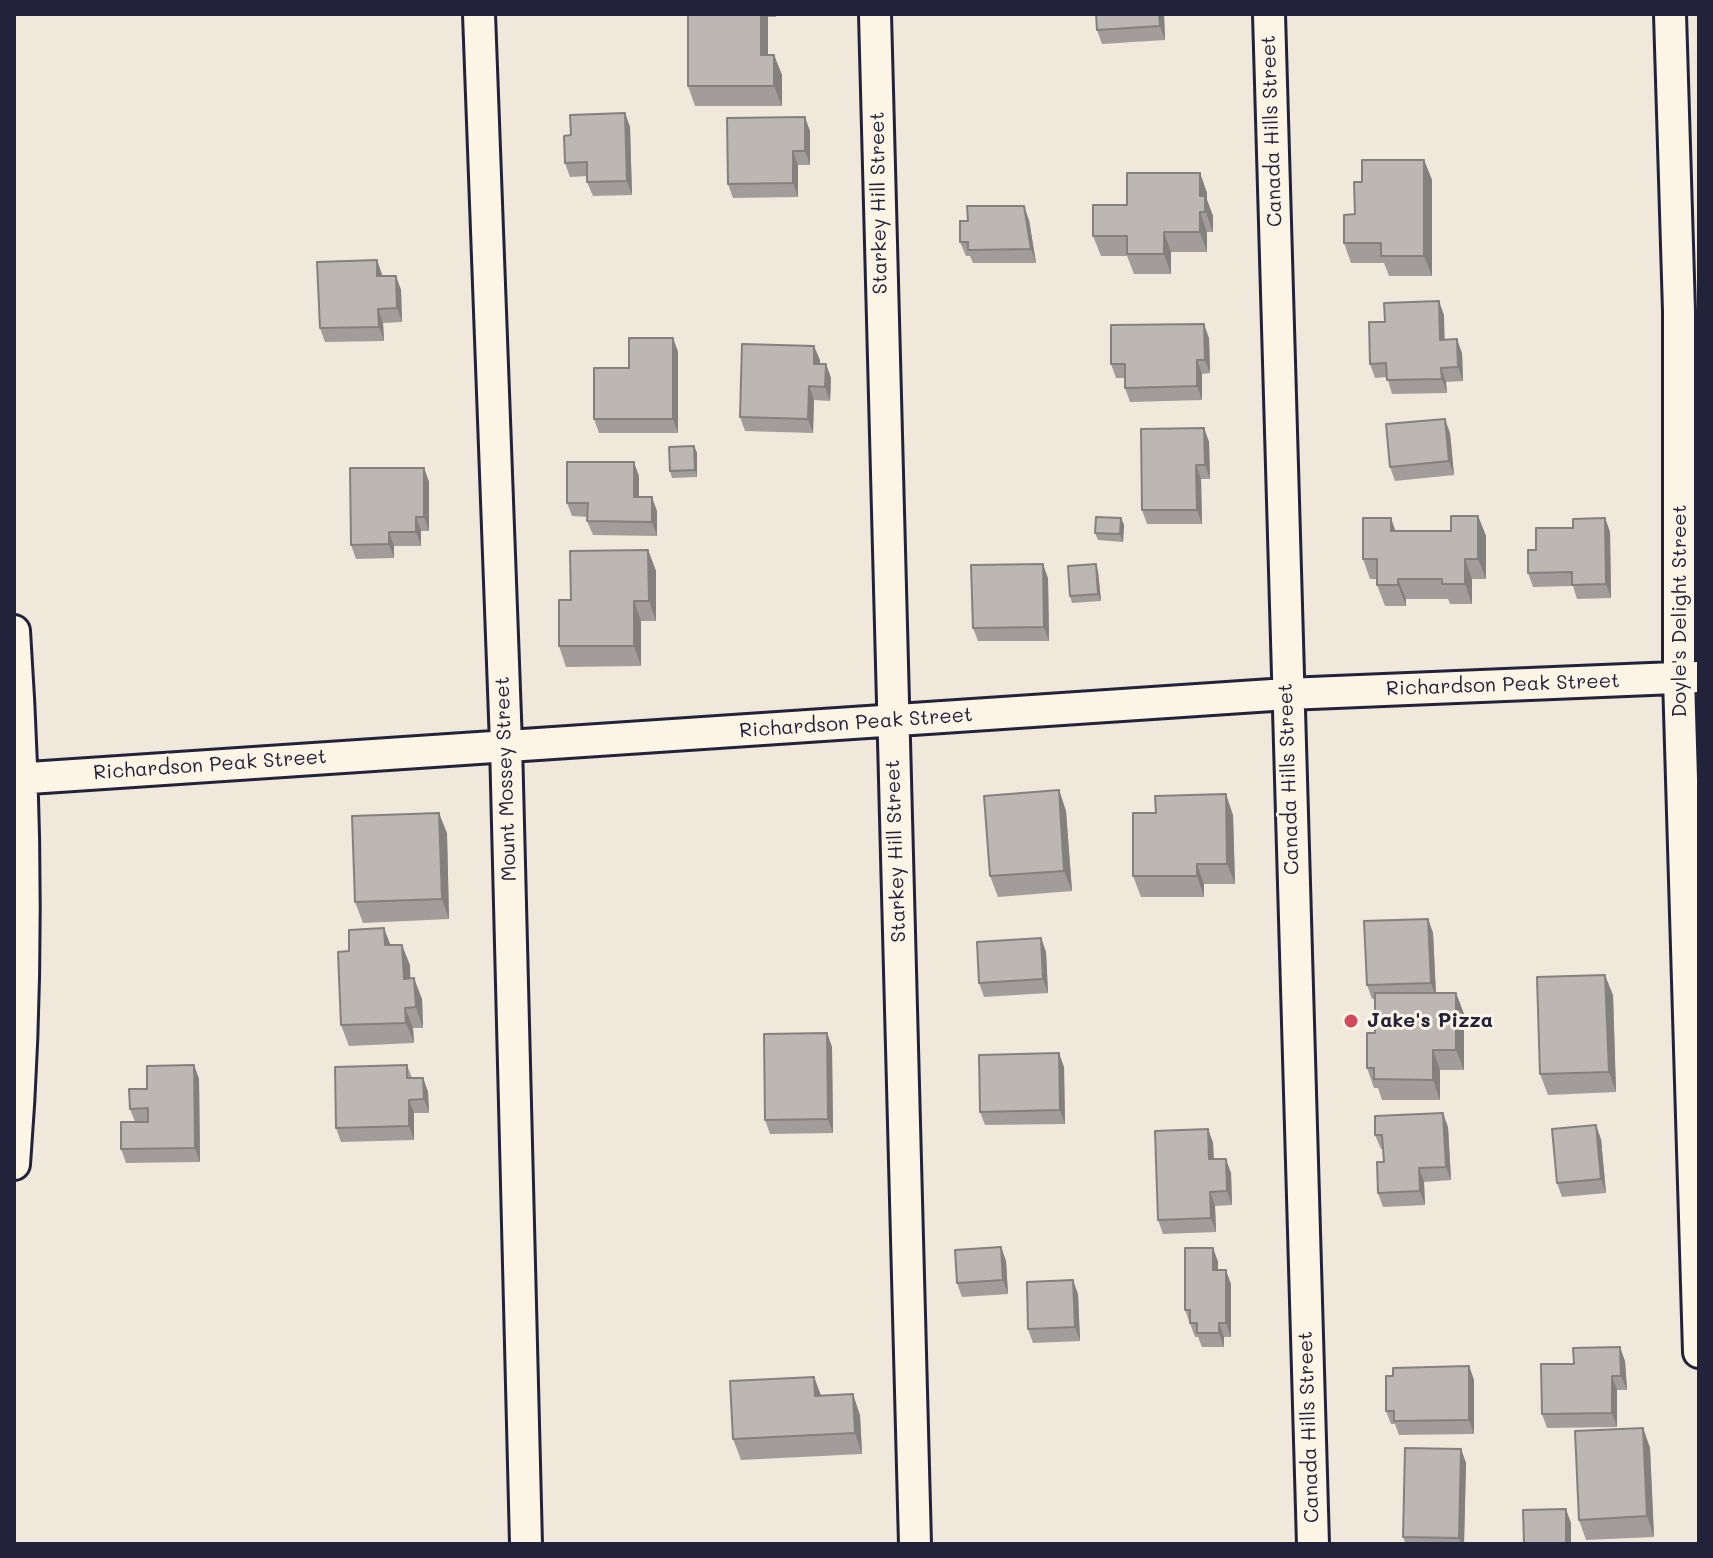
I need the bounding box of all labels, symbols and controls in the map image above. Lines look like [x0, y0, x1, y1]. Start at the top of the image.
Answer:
street label: Canada Hills Street [1257, 35, 1287, 227]
street label: Starkey Hill Street [865, 111, 893, 295]
street label: Doyle's Delight Street [1668, 505, 1692, 717]
street label: Richardson Peak Street [1386, 669, 1620, 701]
street label: Mount Mossey Street [490, 676, 522, 882]
street label: Canada Hills Street [1274, 683, 1304, 875]
street label: Richardson Peak Street [738, 703, 974, 743]
street label: Richardson Peak Street [92, 745, 328, 785]
street label: Starkey Hill Street [881, 759, 911, 943]
place label: Jake's Pizza [1367, 1009, 1493, 1033]
marker: Jake's Pizza [1342, 1012, 1360, 1030]
street label: Canada Hills Street [1294, 1331, 1324, 1523]

